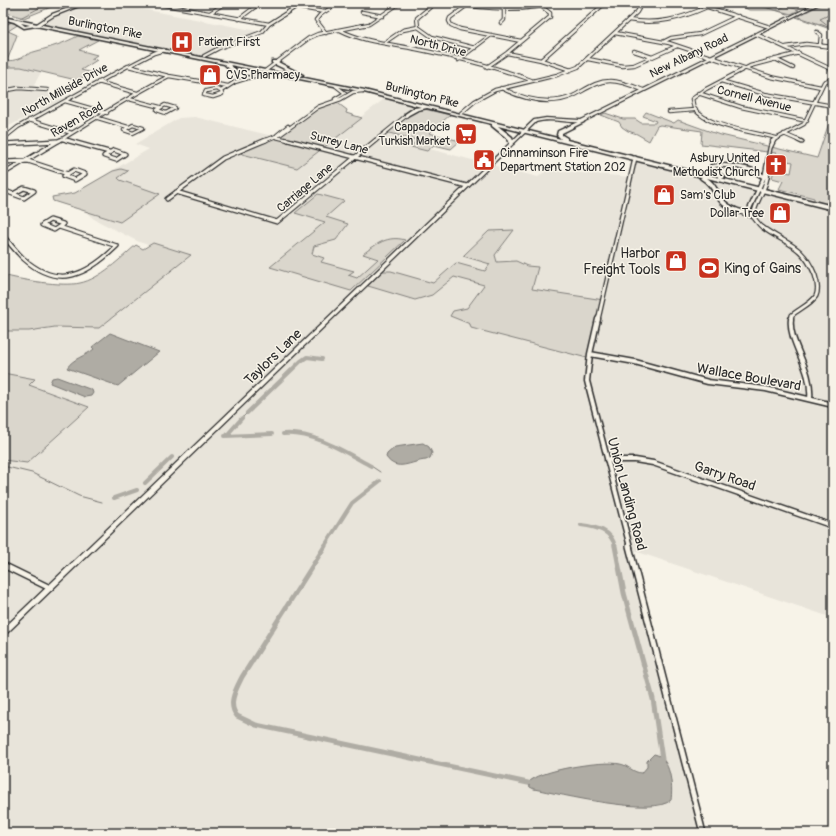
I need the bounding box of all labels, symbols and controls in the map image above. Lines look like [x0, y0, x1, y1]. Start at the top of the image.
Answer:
street label: Burlington Pike [67, 13, 143, 43]
hospital icon: Patient First [169, 29, 195, 55]
street label: New Albany Road [647, 30, 731, 82]
street label: North Drive [408, 32, 468, 60]
place label: Patient First [198, 35, 260, 50]
street label: North Millside Drive [19, 60, 111, 120]
shop icon: CVS Pharmacy [197, 62, 223, 88]
place label: CVS Pharmacy [226, 68, 300, 83]
street label: Burlington Pike [384, 79, 460, 111]
street label: Cornell Avenue [715, 83, 793, 115]
street label: Raven Road [48, 99, 106, 141]
place label: Cappadocia Turkish Market [378, 120, 450, 149]
supermarket icon: Cappadocia Turkish Market [453, 121, 479, 147]
street label: Surrey Lane [308, 128, 370, 158]
place label: Cinnaminson Fire Department Station 202 [500, 146, 626, 175]
public building icon: Cinnaminson Fire Department Station 202 [471, 147, 497, 173]
place label: Asbury United Methodist Church [673, 151, 760, 180]
church icon: Asbury United Methodist Church [763, 152, 789, 178]
street label: Carriage Lane [274, 160, 336, 216]
shop icon: Sam's Club [651, 182, 677, 208]
place label: Sam's Club [680, 188, 736, 203]
shop icon: Dollar Tree [767, 200, 793, 226]
place label: Dollar Tree [710, 206, 764, 221]
place label: Harbor Freight Tools [583, 245, 661, 278]
shop icon: Harbor Freight Tools [663, 248, 689, 274]
sports icon: King of Gains [696, 255, 722, 281]
place label: King of Gains [724, 260, 802, 277]
street label: Taylors Lane [241, 325, 305, 389]
street label: Wallace Boulevard [695, 359, 803, 395]
street label: Union Landing Road [604, 436, 650, 552]
street label: Garry Road [692, 458, 758, 494]

